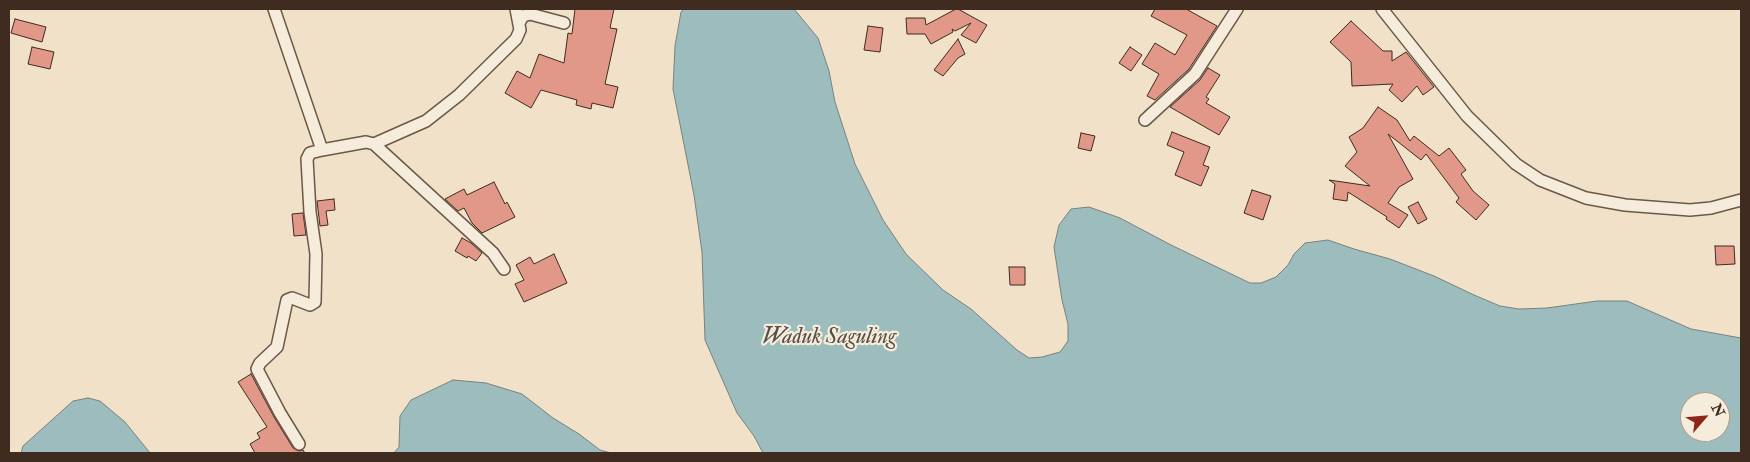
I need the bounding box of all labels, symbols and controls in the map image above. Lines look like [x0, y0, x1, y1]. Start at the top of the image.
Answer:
water label: Waduk Saguling [762, 325, 896, 351]
north arrow [1680, 392, 1730, 442]
text: N [1707, 401, 1728, 420]

